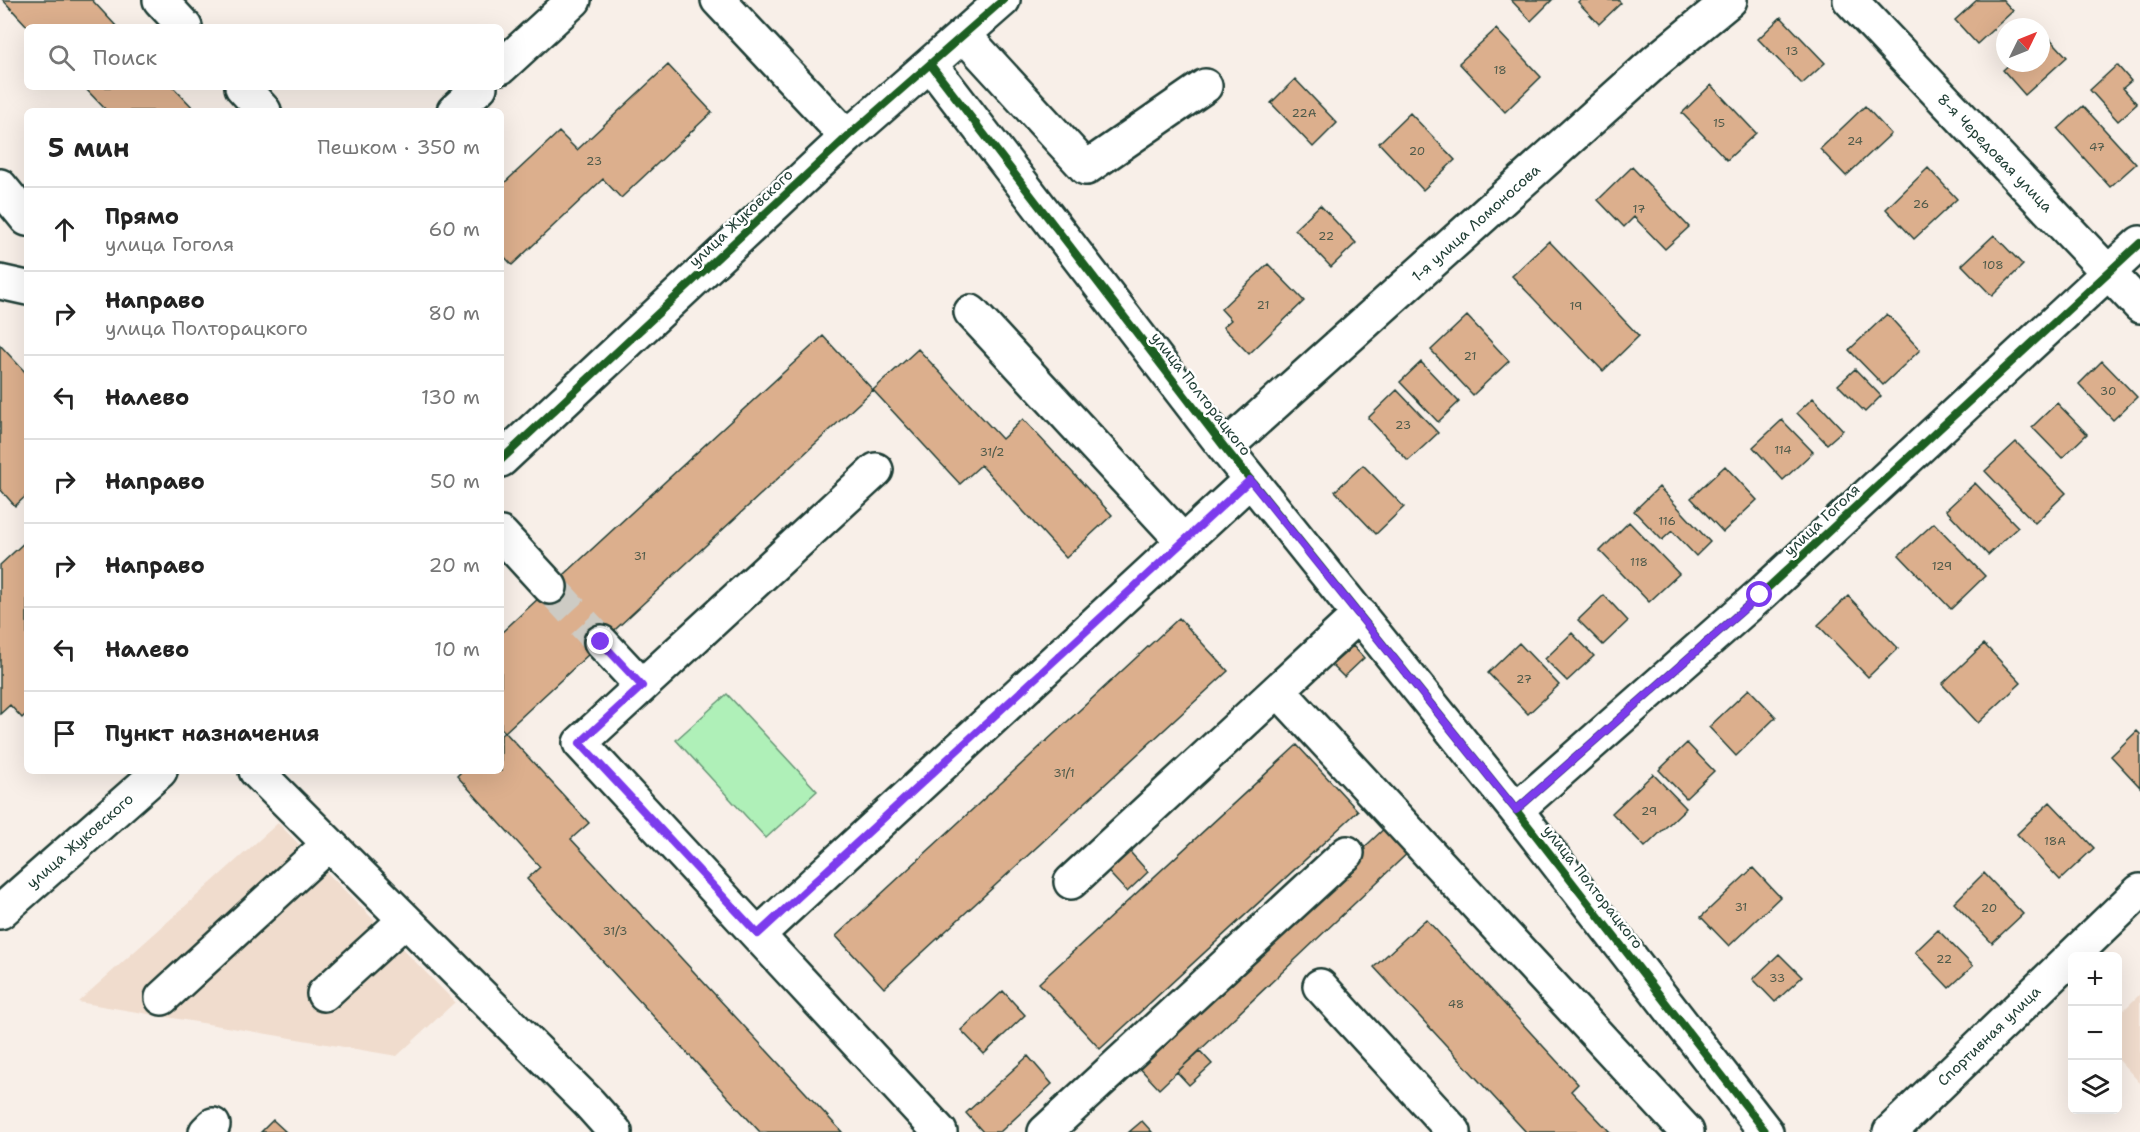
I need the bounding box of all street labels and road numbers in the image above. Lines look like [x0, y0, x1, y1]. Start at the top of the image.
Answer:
street label: 8-я Чередовая улица [1933, 89, 2057, 217]
street label: 1-я улица Ломоносова [1407, 159, 1545, 286]
street label: улица Жуковского [685, 165, 797, 271]
street label: улица Полторацкого [1146, 328, 1256, 460]
street label: улица Гоголя [1780, 480, 1864, 560]
street label: улица Жуковского [22, 789, 138, 893]
street label: улица Полторацкого [1538, 821, 1648, 953]
street label: Спортивная улица [1933, 981, 2045, 1091]

